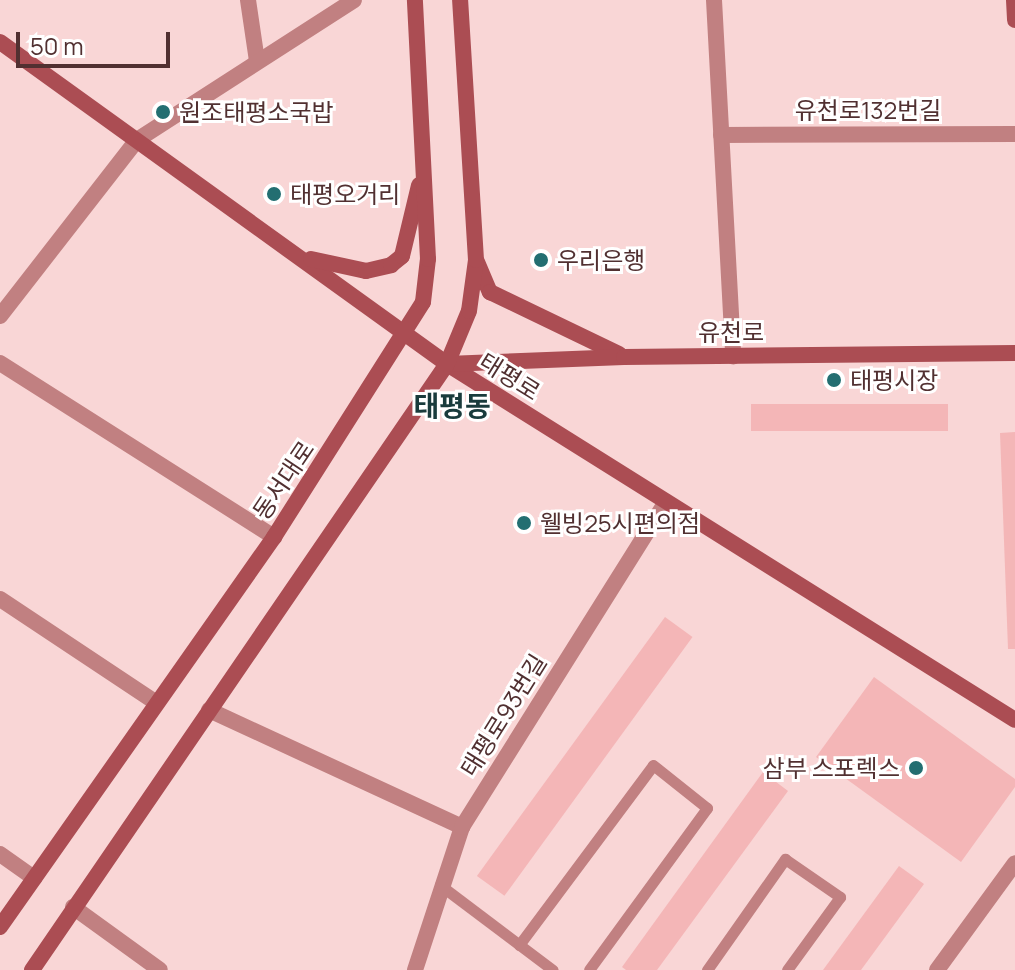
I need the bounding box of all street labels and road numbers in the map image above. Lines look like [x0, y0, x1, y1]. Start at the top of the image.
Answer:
street label: 유천로132번길 [795, 96, 941, 124]
street label: 유천로 [698, 318, 764, 346]
street label: 태평로 [474, 346, 546, 406]
street label: 동서대로 [246, 435, 320, 525]
street label: 태평로93번길 [454, 649, 552, 781]

